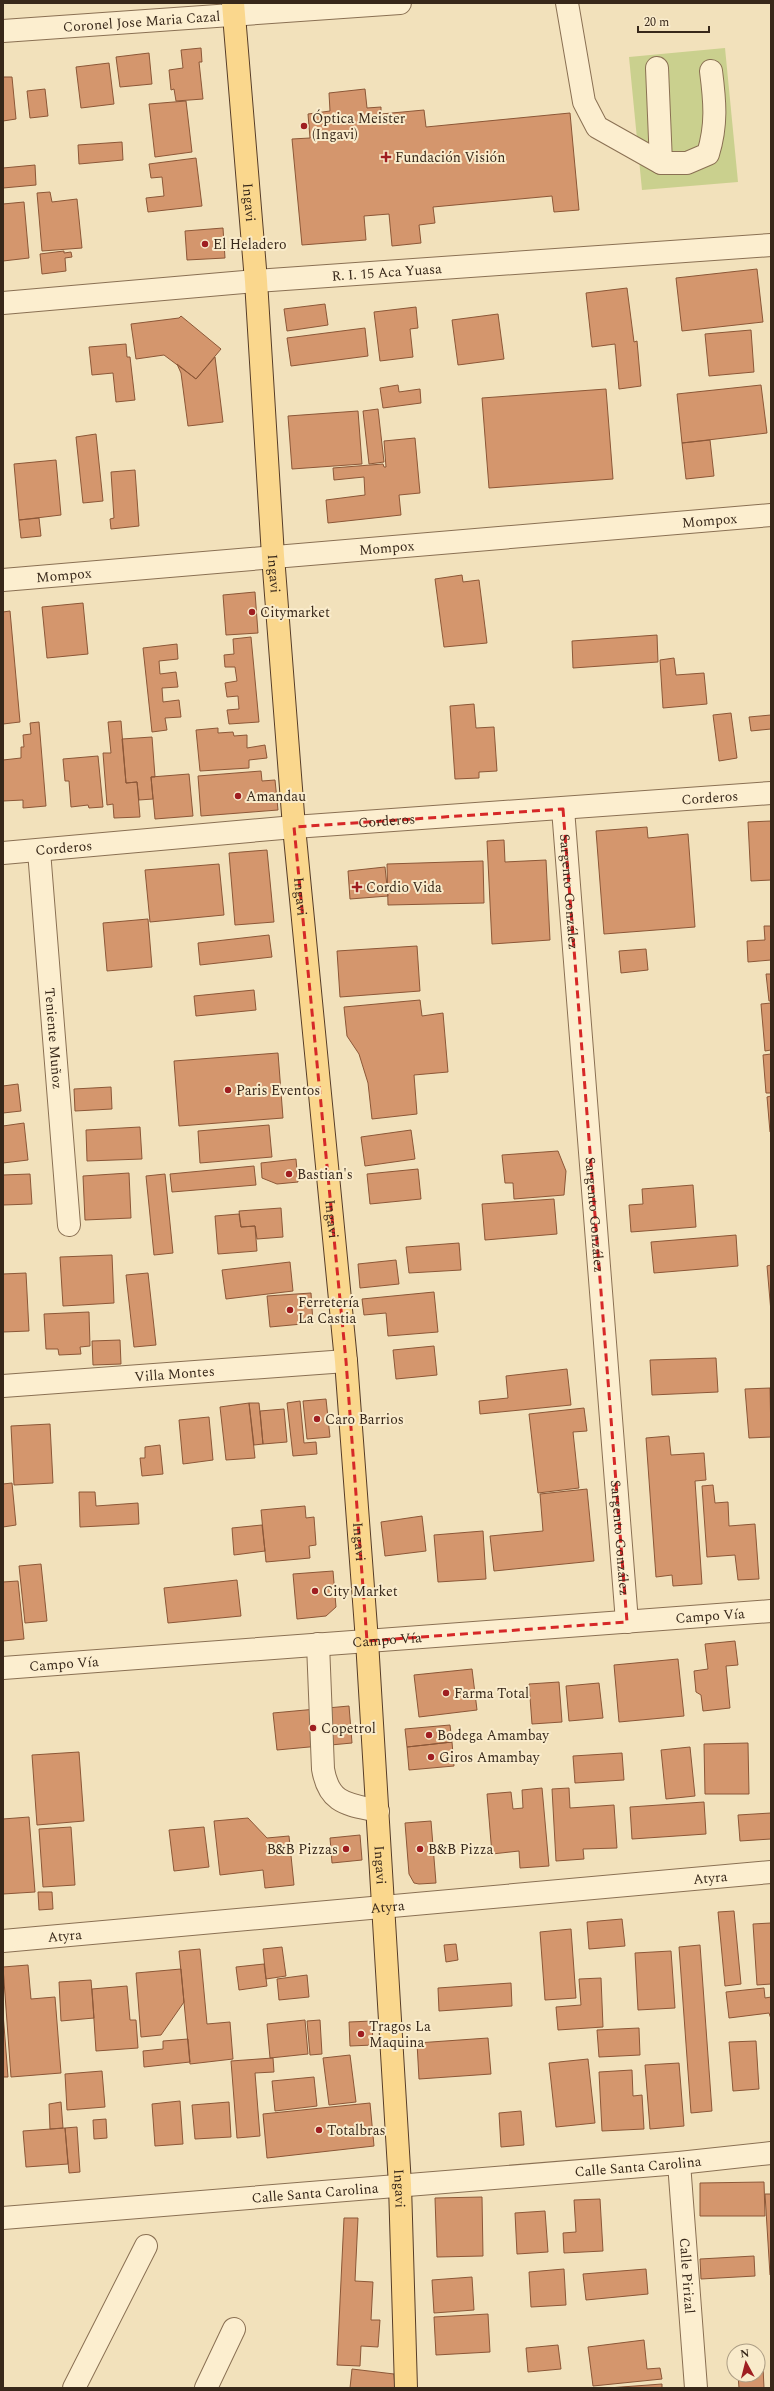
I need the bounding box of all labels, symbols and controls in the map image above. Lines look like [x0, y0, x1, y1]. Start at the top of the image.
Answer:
street label: Coronel Jose Maria Cazal [62, 5, 221, 37]
scale bar [638, 8, 709, 34]
text: 20 m [644, 13, 669, 32]
place label: Óptica Meister (Ingavi) [312, 108, 406, 145]
marker: Óptica Meister (Ingavi) [299, 121, 309, 131]
place label: Fundación Visión [395, 147, 505, 168]
marker: Fundación Visión [380, 151, 392, 163]
street label: Ingavi [237, 182, 262, 223]
place label: El Heladero [213, 234, 287, 255]
marker: El Heladero [200, 239, 210, 249]
street label: R. I. 15 Aca Yuasa [331, 258, 443, 286]
street label: Mompox [681, 507, 738, 533]
street label: Mompox [358, 535, 415, 560]
street label: Ingavi [262, 553, 286, 594]
street label: Mompox [35, 562, 92, 588]
place label: Citymarket [260, 602, 330, 623]
marker: Citymarket [247, 607, 257, 617]
street label: Corderos [681, 785, 739, 810]
place label: Amandau [246, 786, 306, 807]
marker: Amandau [233, 791, 243, 801]
street label: Corderos [357, 808, 416, 833]
street label: Sargento González [554, 833, 585, 950]
street label: Corderos [34, 835, 93, 861]
street label: Ingavi [288, 876, 313, 917]
place label: Cordio Vida [366, 877, 442, 898]
marker: Cordio Vida [351, 881, 363, 893]
street label: Teniente Muñoz [39, 987, 69, 1090]
place label: Paris Eventos [236, 1080, 320, 1101]
marker: Paris Eventos [223, 1085, 233, 1095]
street label: Sargento González [580, 1156, 610, 1273]
place label: Bastian's [297, 1164, 353, 1185]
marker: Bastian's [284, 1169, 294, 1179]
street label: Ingavi [320, 1198, 345, 1239]
place label: Ferretería La Castia [298, 1292, 360, 1329]
marker: Ferretería La Castia [285, 1305, 295, 1315]
street label: Villa Montes [134, 1360, 215, 1387]
place label: Caro Barrios [325, 1409, 404, 1430]
marker: Caro Barrios [312, 1414, 322, 1424]
street label: Sargento González [605, 1479, 635, 1596]
street label: Ingavi [348, 1521, 371, 1562]
place label: City Market [323, 1581, 398, 1602]
marker: City Market [310, 1586, 320, 1596]
street label: Campo Vía [674, 1602, 746, 1629]
street label: Campo Vía [351, 1626, 423, 1653]
street label: Campo Vía [28, 1650, 100, 1677]
place label: Farma Total [454, 1683, 529, 1704]
marker: Farma Total [441, 1688, 451, 1698]
place label: Copetrol [321, 1718, 376, 1739]
marker: Copetrol [308, 1723, 318, 1733]
place label: Bodega Amambay [437, 1725, 550, 1746]
marker: Bodega Amambay [424, 1730, 434, 1740]
place label: Giros Amambay [439, 1747, 541, 1768]
marker: Giros Amambay [426, 1752, 436, 1762]
place label: B&B Pizzas [267, 1839, 338, 1860]
place label: B&B Pizza [428, 1839, 493, 1860]
marker: B&B Pizzas [341, 1844, 351, 1854]
marker: B&B Pizza [415, 1844, 425, 1854]
street label: Ingavi [369, 1845, 392, 1885]
street label: Atyra [692, 1865, 728, 1889]
street label: Atyra [369, 1894, 406, 1918]
street label: Atyra [47, 1923, 83, 1947]
place label: Tragos La Maquina [369, 2016, 431, 2053]
marker: Tragos La Maquina [356, 2029, 366, 2039]
place label: Totalbras [327, 2120, 386, 2141]
marker: Totalbras [314, 2125, 324, 2135]
street label: Calle Santa Carolina [574, 2150, 702, 2182]
street label: Ingavi [389, 2168, 411, 2208]
street label: Calle Santa Carolina [251, 2177, 379, 2208]
street label: Calle Pirizal [674, 2237, 701, 2315]
north arrow [726, 2343, 766, 2383]
text: N [739, 2345, 750, 2363]

